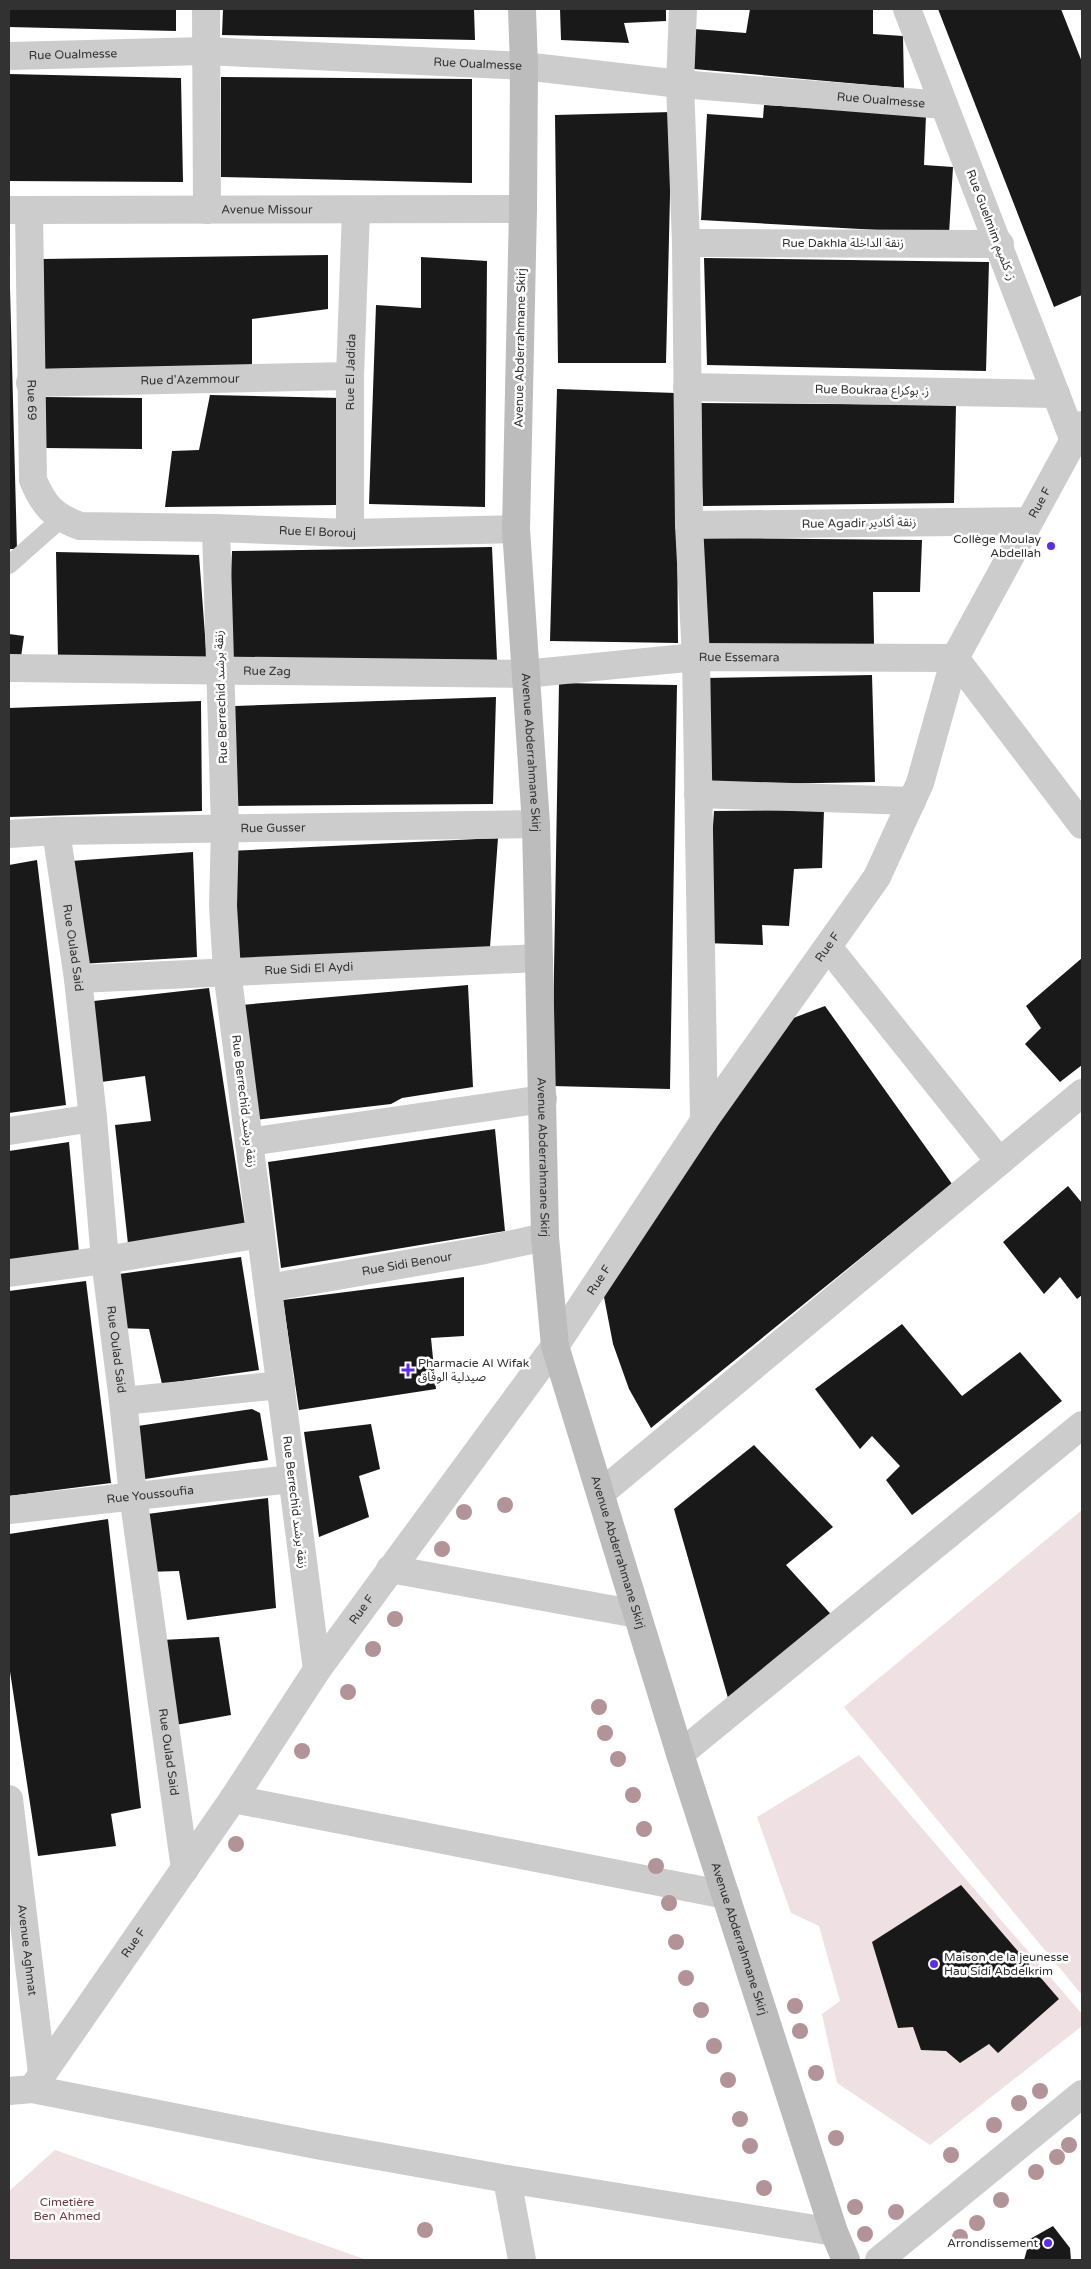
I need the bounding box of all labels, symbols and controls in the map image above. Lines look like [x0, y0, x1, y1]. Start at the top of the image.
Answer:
street label: Rue Oualmesse [28, 46, 118, 62]
street label: Rue Oualmesse [433, 55, 522, 73]
street label: Rue Oualmesse [836, 89, 926, 110]
street label: Rue Guelmim ز. كلميم [962, 168, 1019, 283]
street label: Avenue Missour [221, 202, 313, 217]
street label: Rue Dakhla زنقة الداخلة [782, 236, 904, 250]
street label: Avenue Abderrahmane Skirj [512, 268, 528, 428]
street label: Rue El Jadida [343, 333, 359, 410]
street label: Rue d'Azemmour [140, 371, 240, 388]
street label: Rue 69 [25, 379, 39, 421]
street label: Rue Boukraa ز. بوكراع [815, 382, 929, 400]
street label: Rue F [1026, 485, 1054, 520]
street label: Rue Agadir زنقة أكادير [802, 514, 916, 531]
street label: Rue El Borouj [279, 523, 356, 540]
place label: Collège Moulay Abdellah [953, 532, 1042, 560]
marker: Collège Moulay Abdellah [1045, 540, 1057, 552]
street label: Rue Berrechid زنقة برشىد [212, 630, 230, 764]
street label: Rue Essemara [699, 650, 780, 664]
street label: Rue Zag [243, 664, 291, 678]
street label: Avenue Abderrahmane Skirj [519, 672, 543, 832]
street label: Rue Gusser [240, 820, 306, 835]
street label: Rue Oulad Said [60, 903, 86, 992]
street label: Rue F [812, 929, 843, 965]
street label: Rue Sidi El Aydi [264, 959, 354, 978]
street label: Rue Berrechid زنقة برشىد [229, 1034, 259, 1168]
street label: Avenue Abderrahmane Skirj [535, 1077, 552, 1237]
street label: Rue Sidi Benour [361, 1249, 453, 1279]
street label: Rue F [584, 1262, 614, 1298]
street label: Rue Oulad Said [104, 1305, 129, 1394]
place label: Pharmacie Al Wifak صيدلية الوفاق [418, 1356, 530, 1384]
marker: Pharmacie Al Wifak صيدلية الوفاق [402, 1364, 414, 1376]
street label: Rue Berrechid زنقة برشىد [280, 1435, 310, 1569]
street label: Avenue Abderrahmane Skirj [588, 1474, 648, 1631]
street label: Rue Youssoufia [106, 1483, 195, 1506]
street label: Rue F [346, 1592, 377, 1627]
street label: Rue Oulad Said [156, 1707, 182, 1796]
street label: Avenue Abderrahmane Skirj [708, 1860, 771, 2017]
street label: Avenue Aghmat [15, 1903, 40, 1997]
street label: Rue F [118, 1925, 149, 1960]
place label: Maison de la jeunesse Hau Sidi Abdelkrim [944, 1950, 1069, 1978]
marker: Maison de la jeunesse Hau Sidi Abdelkrim [928, 1958, 940, 1970]
park label: Cimetière Ben Ahmed [33, 2195, 101, 2223]
place label: Arrondissement [947, 2236, 1038, 2250]
marker: Arrondissement [1042, 2237, 1054, 2249]

